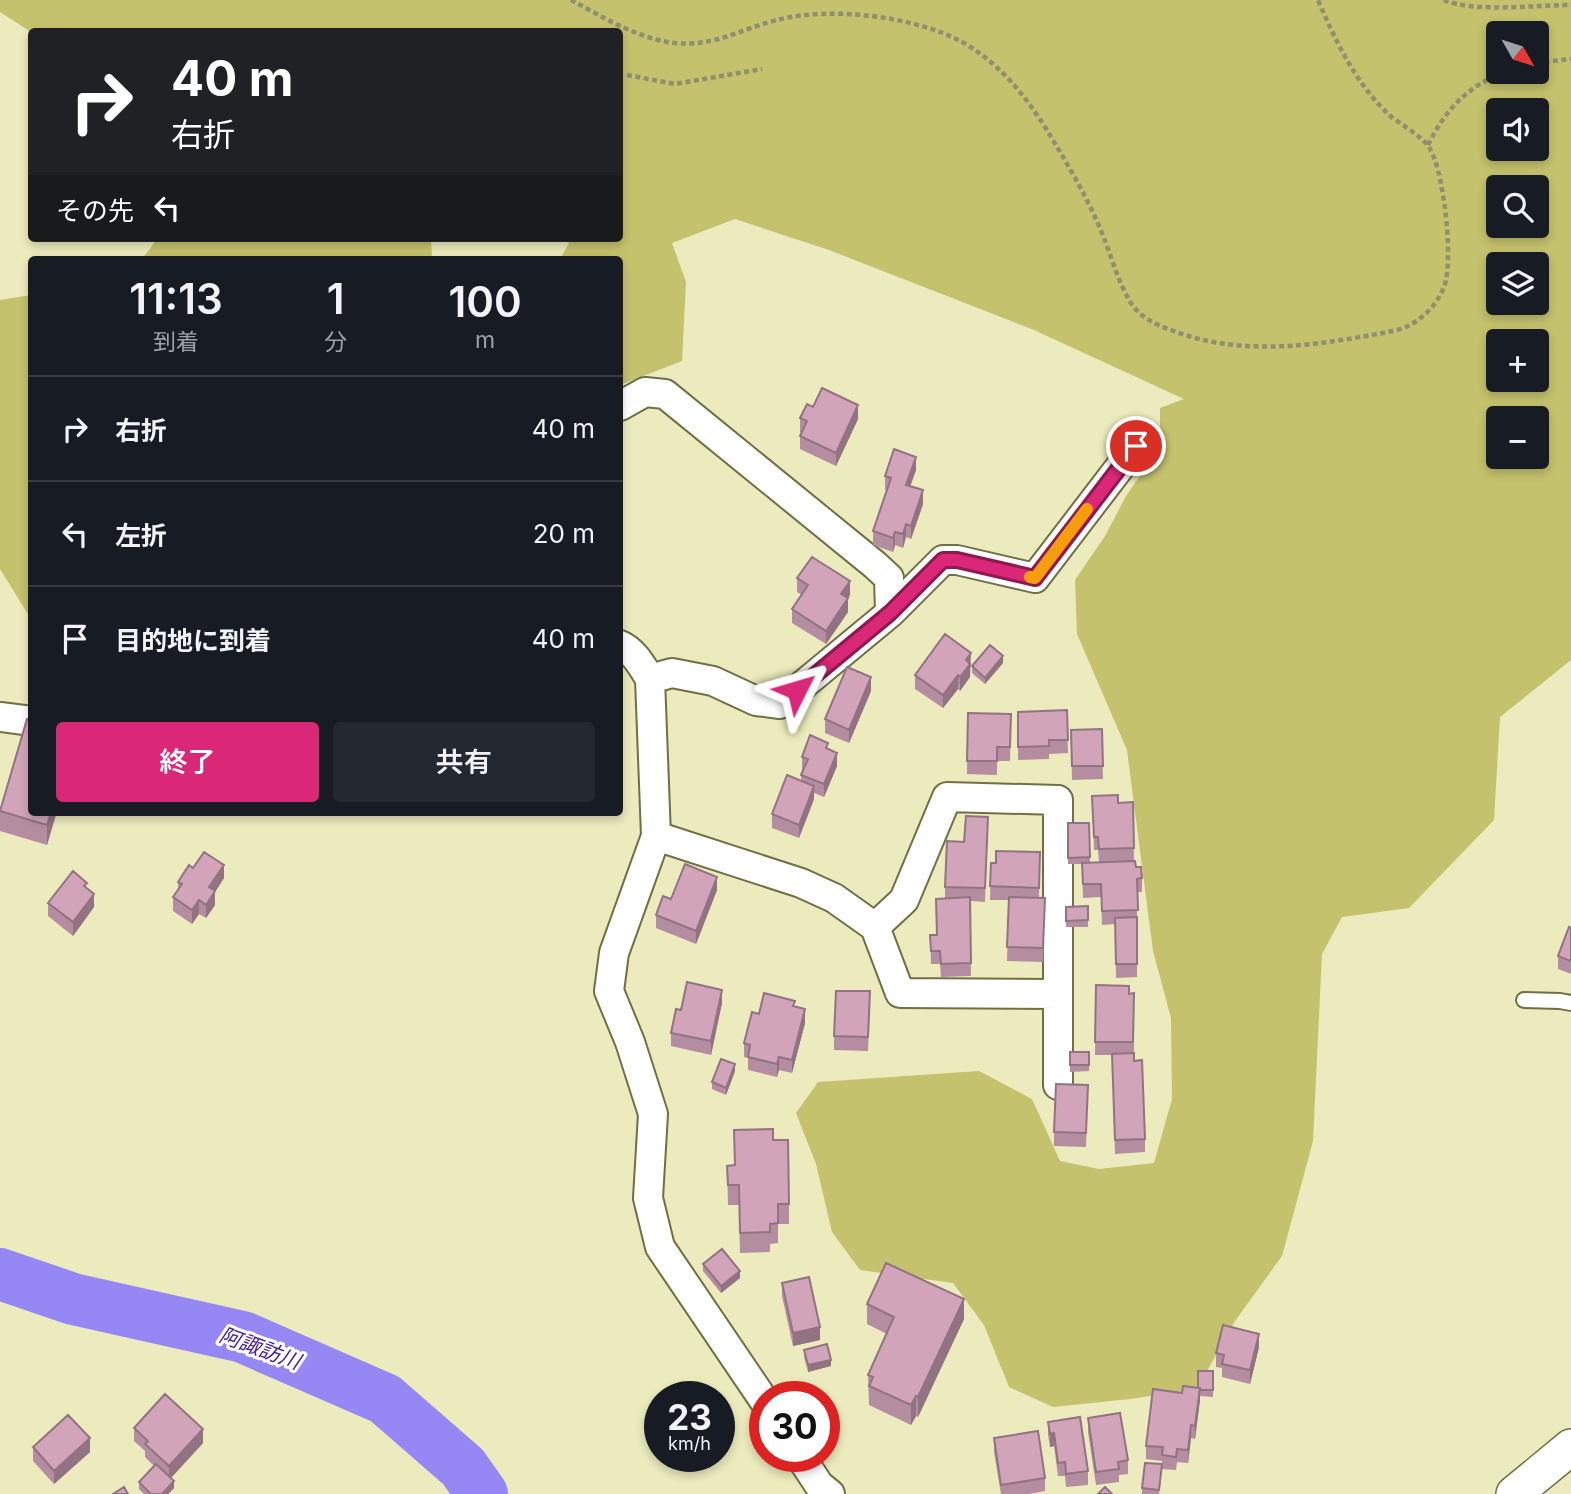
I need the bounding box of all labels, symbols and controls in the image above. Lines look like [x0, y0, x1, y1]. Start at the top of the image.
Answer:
north arrow [1486, 21, 1549, 84]
map controls [1486, 21, 1549, 469]
text: 40 m [171, 49, 294, 108]
icon: right [56, 56, 147, 147]
button: sound [1486, 98, 1549, 161]
text: 右折 [171, 115, 235, 154]
button: search [1486, 175, 1549, 238]
icon: left [148, 189, 186, 227]
text: その先 [56, 195, 134, 226]
button: layers [1486, 252, 1549, 315]
text: 11:13 [129, 273, 223, 324]
text: 1 [327, 273, 344, 324]
text: 100 [448, 276, 522, 327]
text: m [475, 326, 495, 354]
text: 到着 [153, 328, 199, 356]
text: 分 [324, 328, 347, 356]
button: + [1486, 329, 1549, 392]
button: − [1486, 406, 1549, 469]
icon: right [56, 410, 94, 448]
text: 40 m [532, 413, 595, 444]
text: 右折 [115, 415, 167, 446]
pin [1106, 416, 1166, 476]
icon: arrive [1117, 427, 1155, 465]
icon: left [56, 515, 94, 553]
text: 20 m [533, 518, 595, 549]
text: 左折 [115, 520, 167, 551]
icon: arrive [56, 620, 94, 658]
text: 40 m [532, 623, 595, 654]
text: 目的地に到着 [115, 625, 271, 656]
position arrow [760, 653, 834, 727]
button: 終了 [56, 722, 319, 802]
button: 共有 [333, 722, 595, 802]
water label: 阿諏訪川 [216, 1322, 306, 1375]
speed limit sign: 30 [749, 1381, 840, 1472]
text: 23 [667, 1396, 712, 1438]
text: km/h [668, 1433, 711, 1454]

